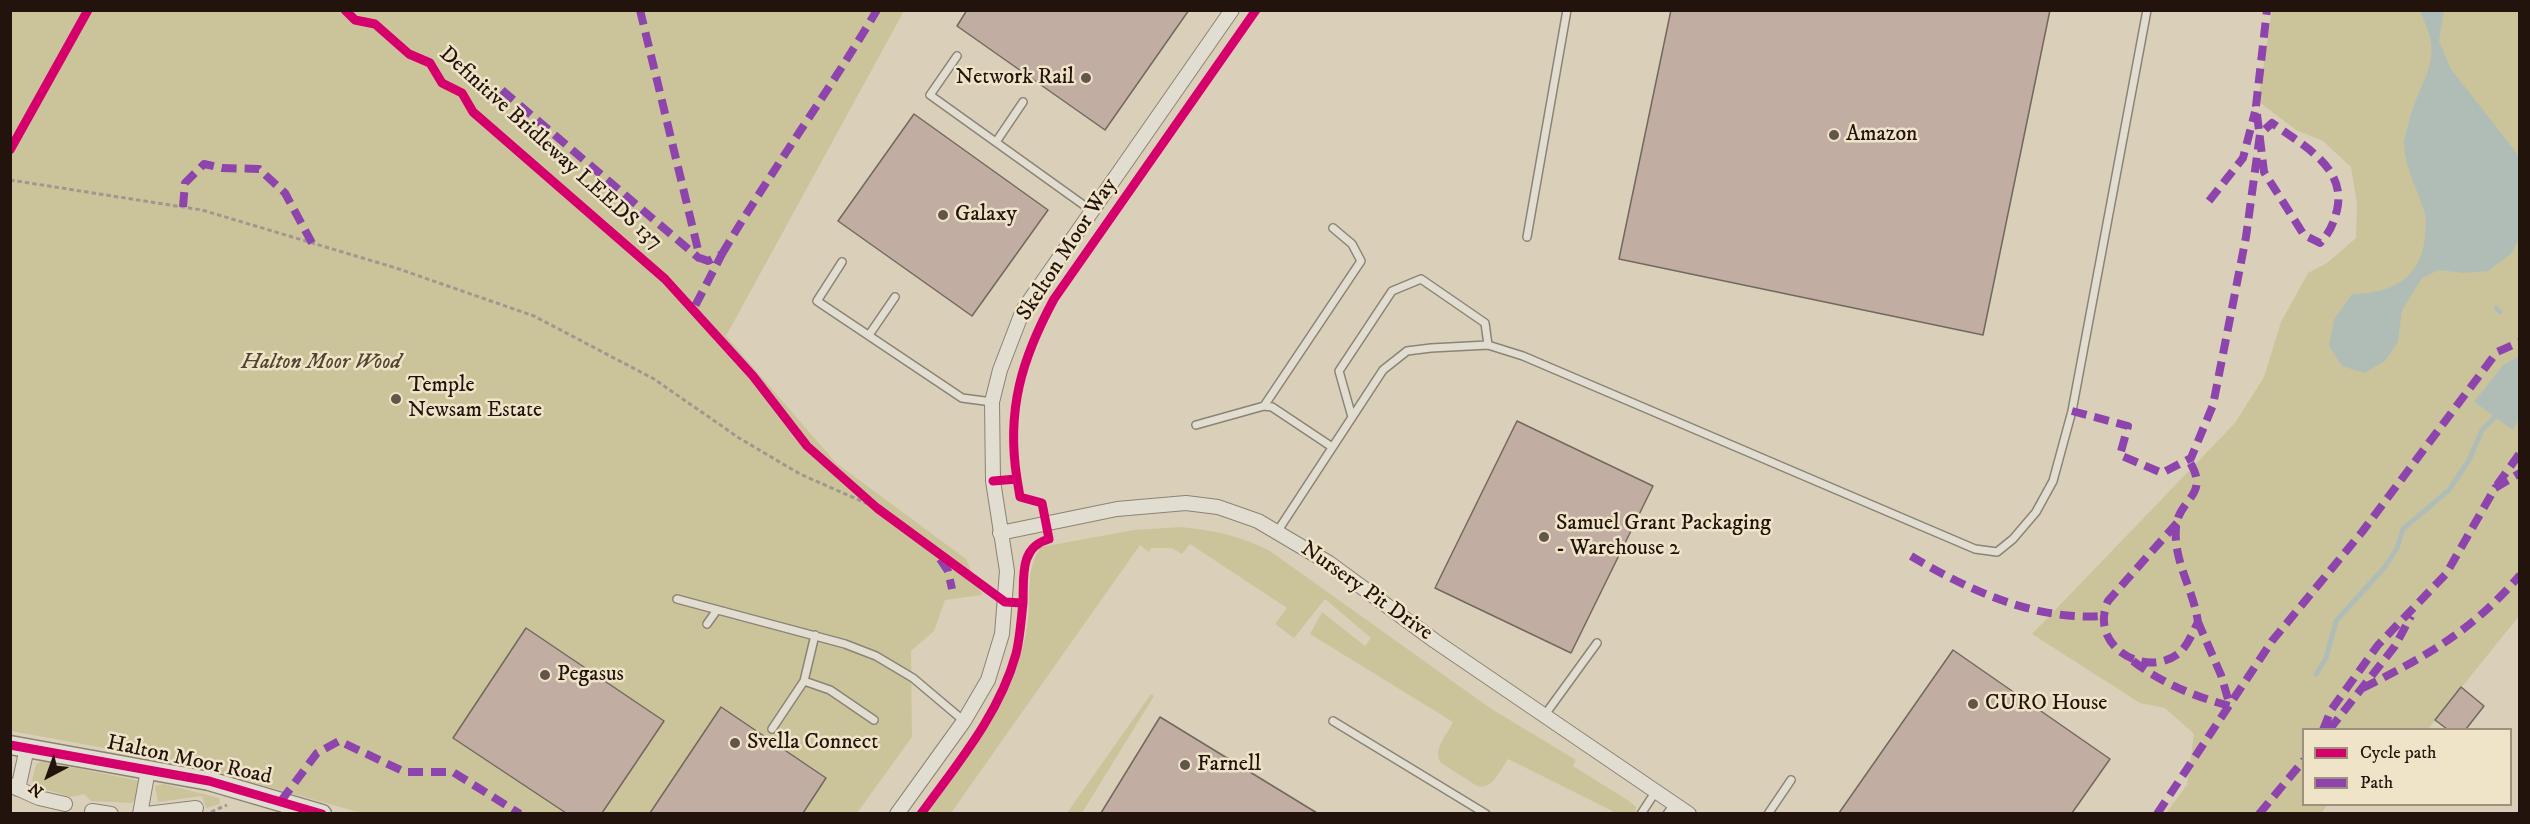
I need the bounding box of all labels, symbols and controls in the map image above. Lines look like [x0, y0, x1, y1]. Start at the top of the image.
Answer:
street label: Definitive Bridleway LEEDS 137 [433, 42, 667, 256]
place label: Network Rail [956, 65, 1074, 91]
marker: Network Rail [1079, 71, 1093, 85]
place label: Amazon [1846, 122, 1918, 148]
marker: Amazon [1827, 128, 1841, 142]
street label: Skelton Moor Way [1012, 174, 1124, 326]
place label: Galaxy [955, 202, 1017, 228]
marker: Galaxy [936, 208, 950, 222]
park label: Halton Moor Wood [241, 350, 401, 376]
place label: Temple Newsam Estate [408, 373, 542, 424]
marker: Temple Newsam Estate [389, 392, 403, 406]
place label: Samuel Grant Packaging - Warehouse 2 [1556, 511, 1771, 562]
marker: Samuel Grant Packaging - Warehouse 2 [1537, 530, 1551, 544]
street label: Nursery Pit Drive [1295, 537, 1437, 647]
place label: Pegasus [557, 662, 624, 688]
marker: Pegasus [538, 668, 552, 682]
place label: CURO House [1985, 691, 2107, 717]
marker: CURO House [1966, 697, 1980, 711]
legend [2302, 728, 2512, 806]
place label: Svella Connect [747, 730, 878, 756]
street label: Halton Moor Road [104, 731, 274, 791]
marker: Svella Connect [728, 736, 742, 750]
text: Cycle path [2360, 742, 2437, 764]
north arrow [18, 746, 78, 806]
place label: Farnell [1197, 752, 1261, 778]
marker: Farnell [1178, 758, 1192, 772]
text: Path [2360, 772, 2393, 794]
text: N [25, 778, 48, 801]

